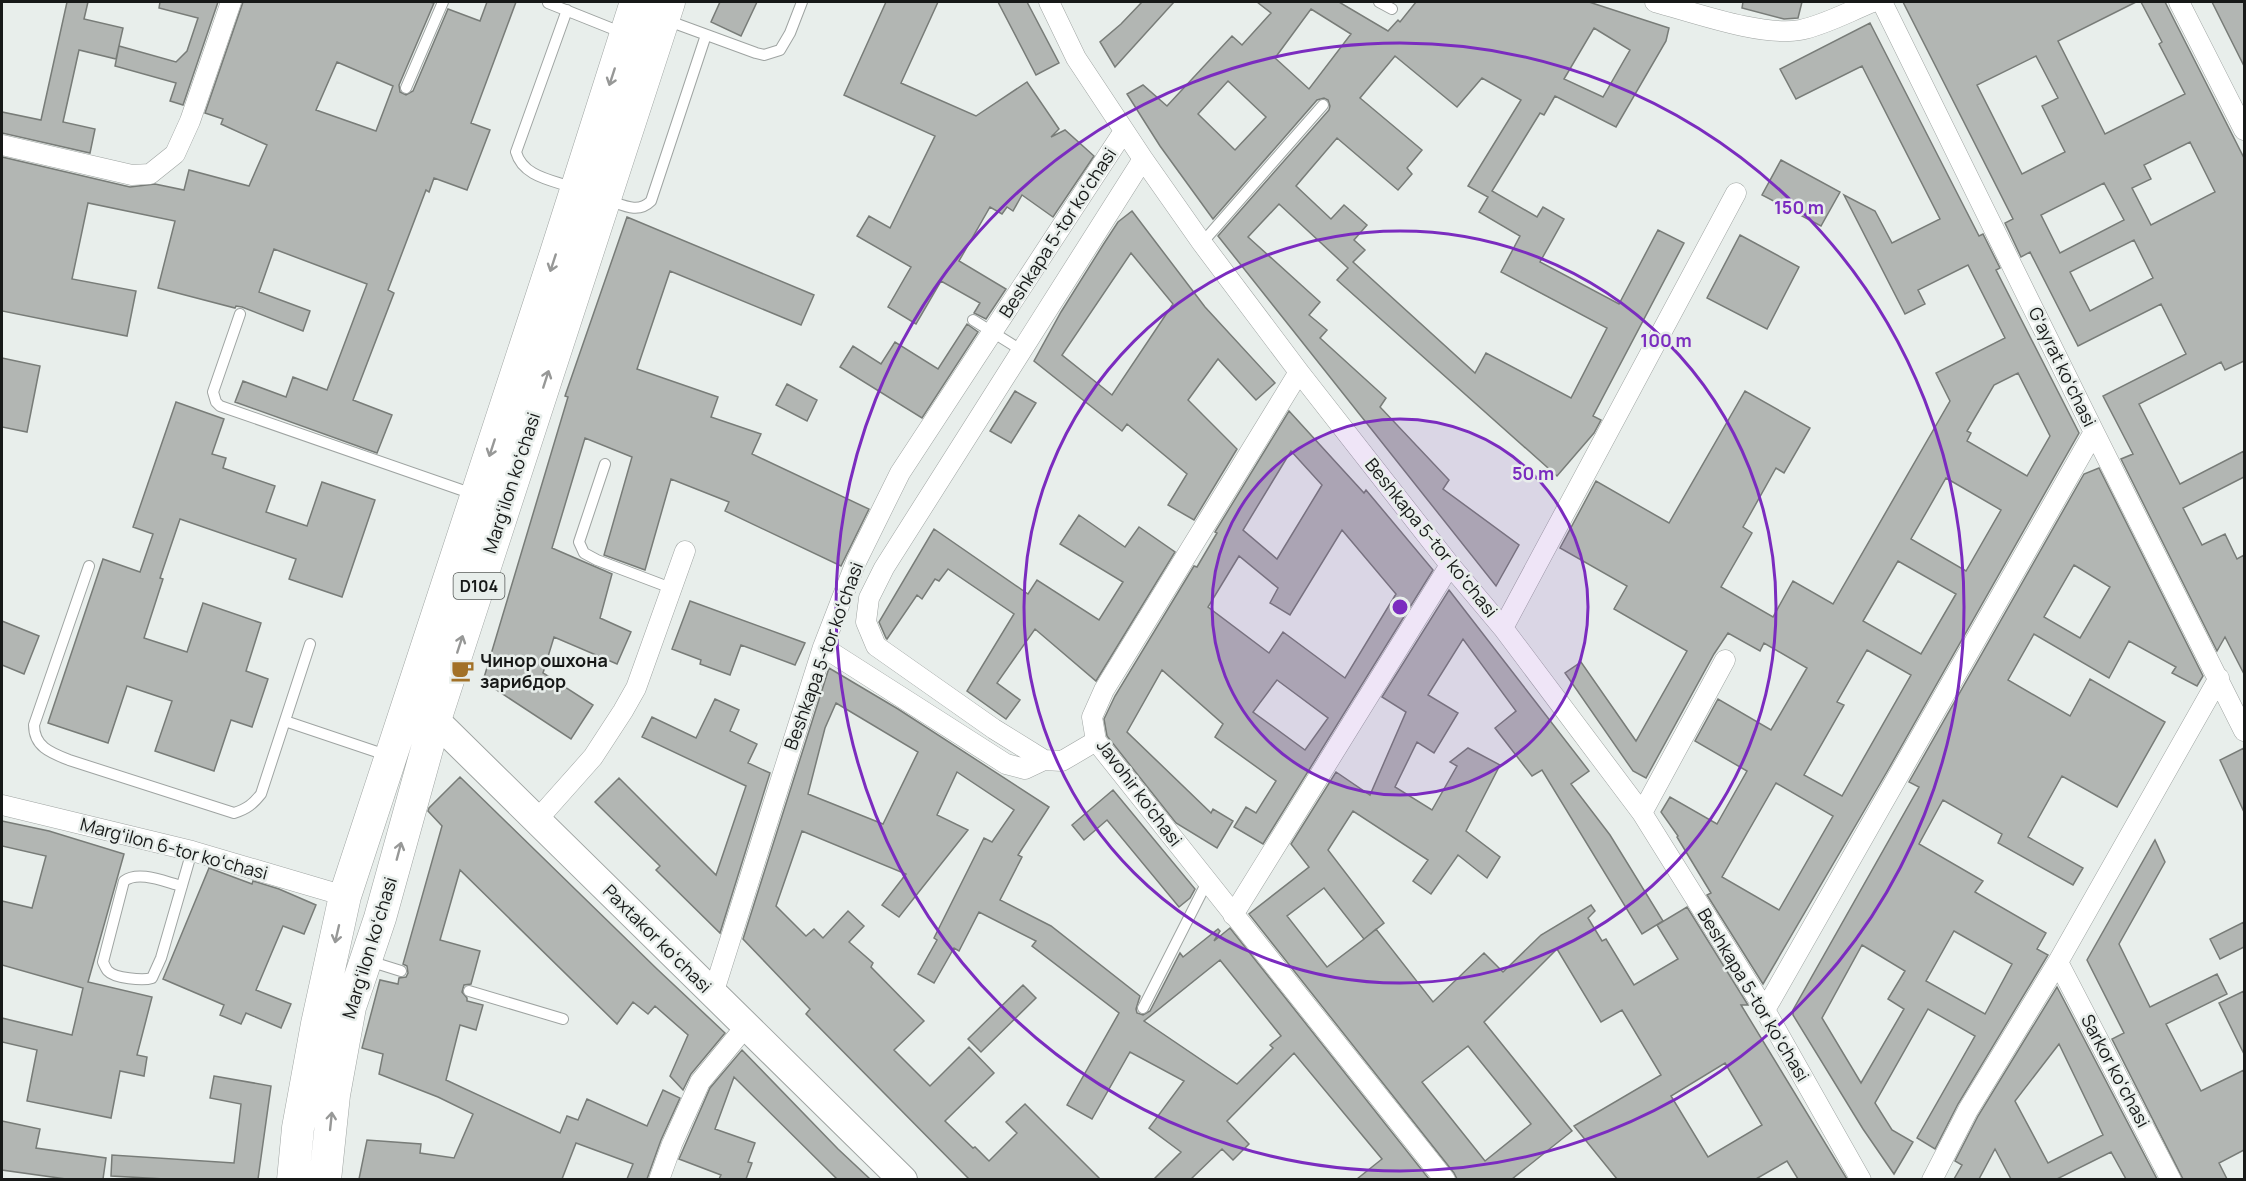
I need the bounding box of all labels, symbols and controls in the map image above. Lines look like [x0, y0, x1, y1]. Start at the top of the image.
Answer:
one-way arrow [606, 67, 617, 86]
street label: Beshkapa 5-tor koʻchasi [993, 143, 1121, 322]
text: 150 m [1774, 195, 1824, 219]
one-way arrow [547, 253, 558, 272]
street label: Gʻayrat koʻchasi [2024, 303, 2102, 430]
text: 100 m [1640, 328, 1692, 352]
one-way arrow [541, 370, 552, 389]
street label: Margʻilon koʻchasi [477, 409, 545, 556]
one-way arrow [486, 438, 497, 457]
street label: Beshkapa 5-tor koʻchasi [1360, 453, 1503, 622]
text: 50 m [1512, 461, 1554, 485]
street label: Beshkapa 5-tor koʻchasi [778, 558, 868, 753]
road number: D104 [454, 573, 504, 599]
centre of rings [1390, 597, 1410, 617]
one-way arrow [455, 635, 466, 654]
place label: Чинор ошхона зарибдор [480, 648, 608, 693]
cafe icon: Чинор ошхона зарибдор [449, 658, 475, 684]
street label: Javohir ko'chasi [1092, 734, 1188, 851]
street label: Margʻilon 6-tor koʻchasi [78, 811, 271, 885]
one-way arrow [394, 842, 405, 861]
street label: Margʻilon koʻchasi [336, 874, 402, 1021]
street label: Paxtakor koʻchasi [598, 879, 717, 998]
street label: Beshkapa 5-tor koʻchasi [1693, 903, 1815, 1086]
one-way arrow [330, 924, 342, 943]
street label: Sarkor koʻchasi [2076, 1010, 2156, 1131]
one-way arrow [326, 1112, 337, 1132]

